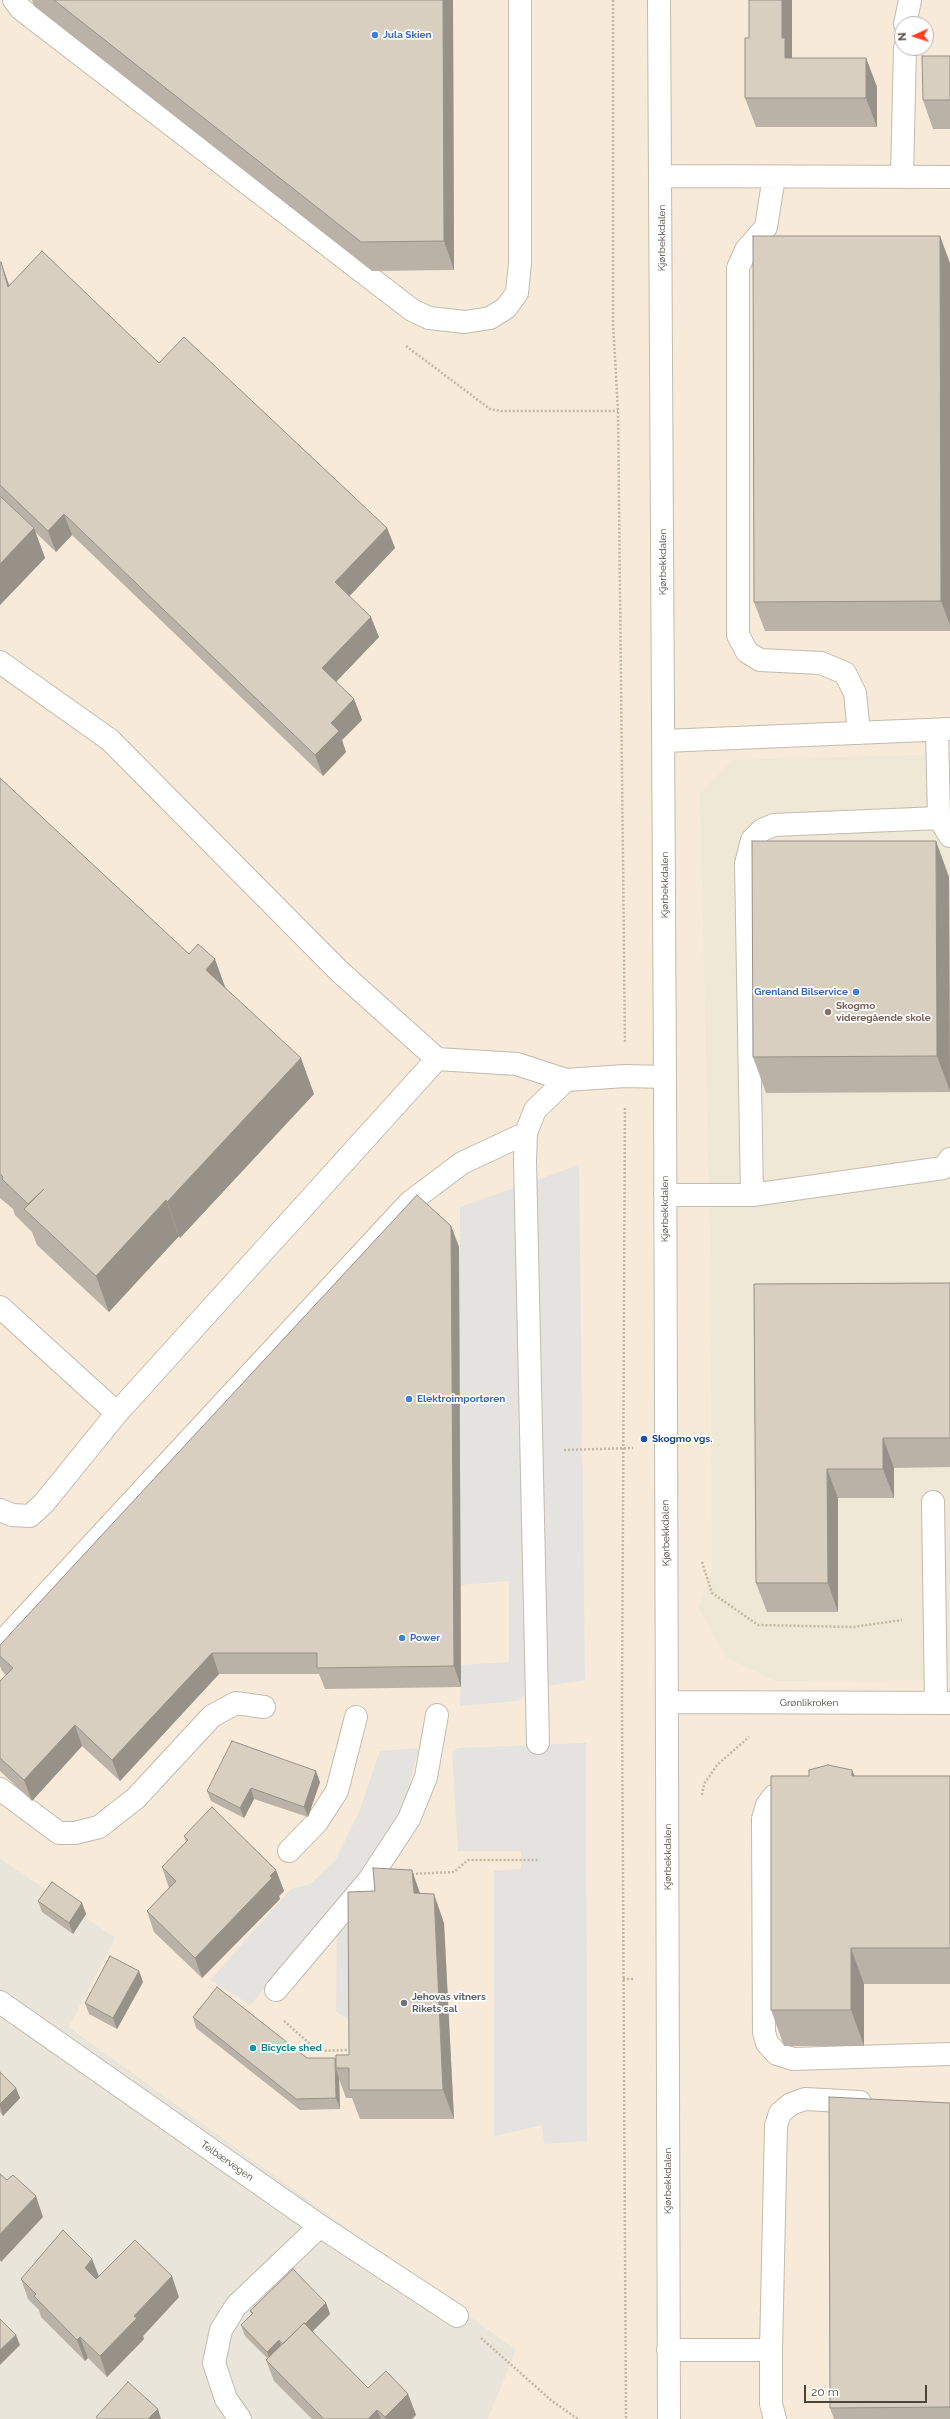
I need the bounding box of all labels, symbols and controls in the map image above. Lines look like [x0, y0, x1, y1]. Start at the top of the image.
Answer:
north arrow [894, 16, 934, 56]
place label: Jula Skien [383, 29, 432, 41]
marker: Jula Skien [370, 30, 380, 40]
text: N [896, 32, 909, 41]
street label: Kjørbekkdalen [656, 205, 668, 271]
street label: Kjørbekkdalen [657, 529, 669, 595]
street label: Kjørbekkdalen [659, 852, 671, 918]
place label: Grenland Bilservice [754, 986, 848, 998]
marker: Grenland Bilservice [851, 987, 861, 997]
place label: Skogmo videregående skole [836, 1000, 931, 1024]
marker: Skogmo videregående skole [823, 1007, 833, 1017]
street label: Kjørbekkdalen [659, 1176, 671, 1242]
place label: Elektroimportøren [417, 1393, 505, 1405]
marker: Elektroimportøren [404, 1394, 414, 1404]
place label: Skogmo vgs. [652, 1433, 712, 1445]
marker: Skogmo vgs. [639, 1434, 649, 1444]
street label: Kjørbekkdalen [659, 1500, 673, 1566]
place label: Power [410, 1632, 440, 1644]
marker: Power [397, 1633, 407, 1643]
street label: Grønlikroken [780, 1697, 838, 1709]
street label: Kjørbekkdalen [662, 1824, 674, 1890]
place label: Jehovas vitners Rikets sal [412, 1991, 486, 2014]
marker: Jehovas vitners Rikets sal [399, 1998, 409, 2008]
place label: Bicycle shed [261, 2042, 322, 2054]
marker: Bicycle shed [248, 2043, 258, 2053]
street label: Telbærvegen [198, 2138, 256, 2184]
street label: Kjørbekkdalen [662, 2148, 674, 2214]
scale bar [806, 2377, 929, 2403]
text: 20 m [811, 2385, 839, 2399]

